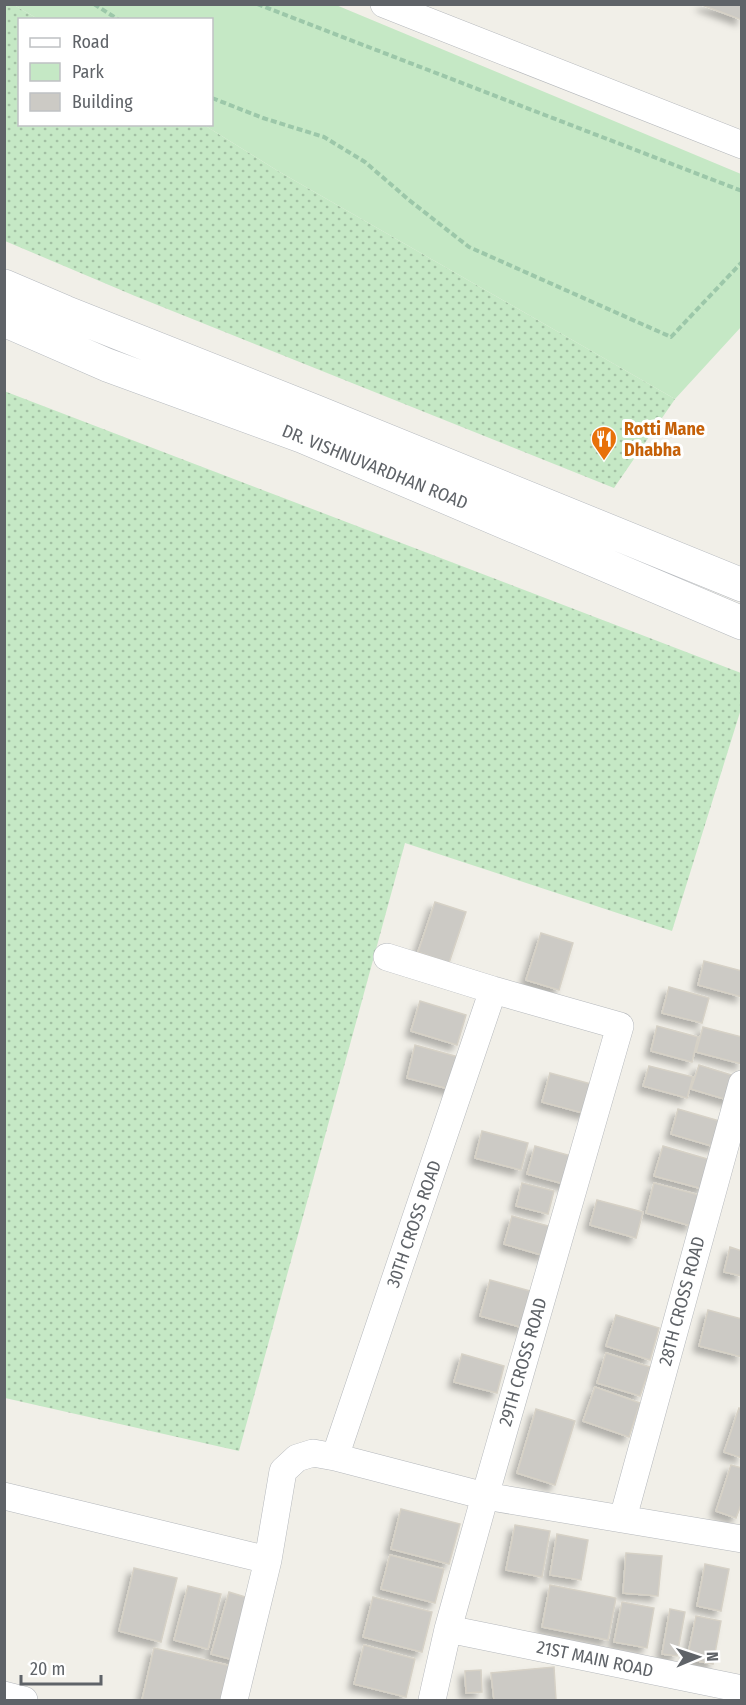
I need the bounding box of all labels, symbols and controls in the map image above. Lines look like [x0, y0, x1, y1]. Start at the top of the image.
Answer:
legend [18, 18, 213, 126]
text: Road [72, 31, 109, 53]
text: Park [72, 61, 105, 83]
text: Building [72, 91, 133, 113]
place label: Rotti Mane Dhabha [624, 418, 705, 461]
street label: DR. VISHNUVARDHAN ROAD [279, 420, 471, 514]
restaurant icon: Rotti Mane Dhabha [589, 424, 619, 462]
street label: 30TH CROSS ROAD [382, 1157, 446, 1291]
street label: 28TH CROSS ROAD [654, 1234, 710, 1368]
street label: 29TH CROSS ROAD [494, 1295, 552, 1429]
north arrow [668, 1627, 728, 1687]
street label: 21ST MAIN ROAD [535, 1636, 655, 1682]
scale bar [21, 1648, 100, 1686]
text: N [703, 1651, 722, 1662]
text: 20 m [30, 1658, 65, 1680]

